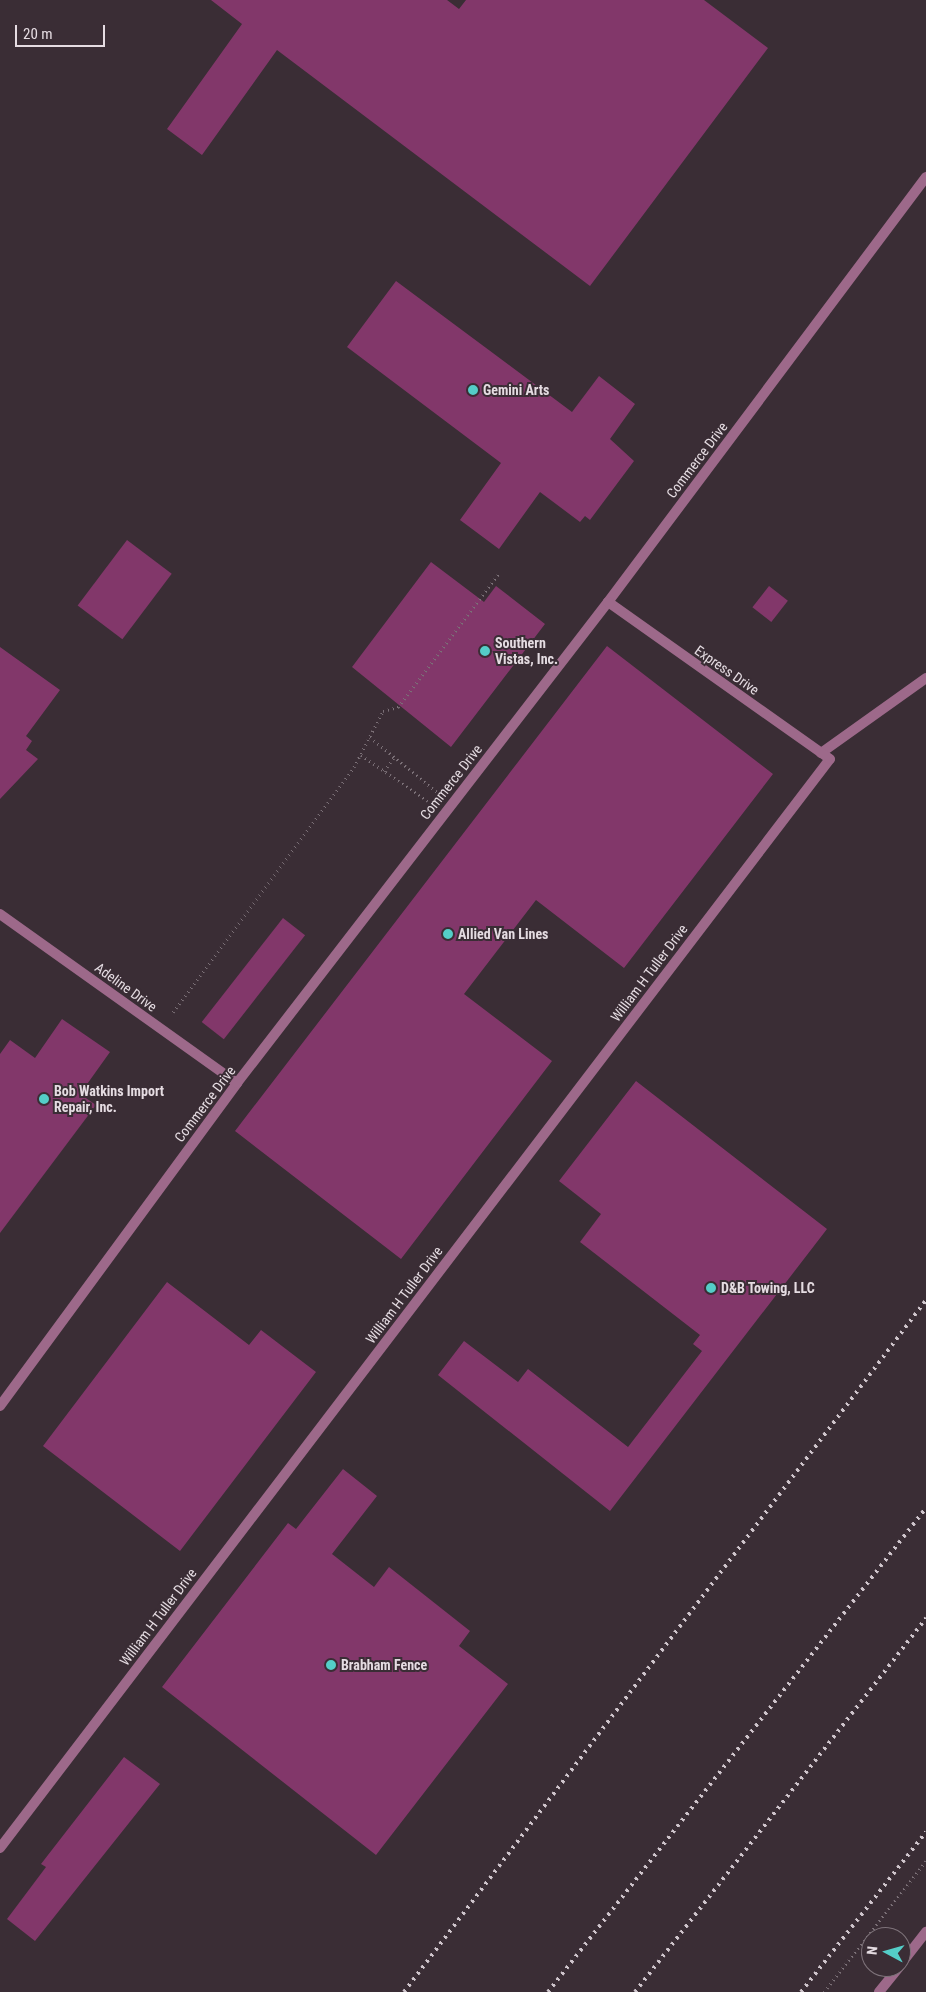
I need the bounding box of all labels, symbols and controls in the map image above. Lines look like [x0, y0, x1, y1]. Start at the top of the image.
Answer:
scale bar [18, 15, 108, 47]
text: 20 m [23, 25, 53, 43]
place label: Gemini Arts [483, 382, 549, 398]
marker: Gemini Arts [467, 384, 479, 396]
street label: Commerce Drive [663, 419, 731, 501]
place label: Southern Vistas, Inc. [495, 635, 558, 668]
street label: Express Drive [692, 642, 762, 698]
marker: Southern Vistas, Inc. [479, 645, 491, 657]
street label: Commerce Drive [416, 741, 486, 823]
street label: William H Tuller Drive [607, 921, 691, 1025]
place label: Allied Van Lines [458, 926, 548, 942]
marker: Allied Van Lines [442, 928, 454, 940]
street label: Adeline Drive [92, 959, 160, 1015]
street label: Commerce Drive [171, 1063, 239, 1145]
place label: Bob Watkins Import Repair, Inc. [54, 1083, 164, 1116]
marker: Bob Watkins Import Repair, Inc. [38, 1093, 50, 1105]
street label: William H Tuller Drive [362, 1243, 446, 1347]
place label: D&B Towing, LLC [721, 1280, 815, 1296]
marker: D&B Towing, LLC [705, 1282, 717, 1294]
street label: William H Tuller Drive [116, 1565, 200, 1669]
place label: Brabham Fence [341, 1657, 427, 1673]
marker: Brabham Fence [325, 1659, 337, 1671]
north arrow [861, 1927, 911, 1977]
text: N [864, 1945, 880, 1956]

